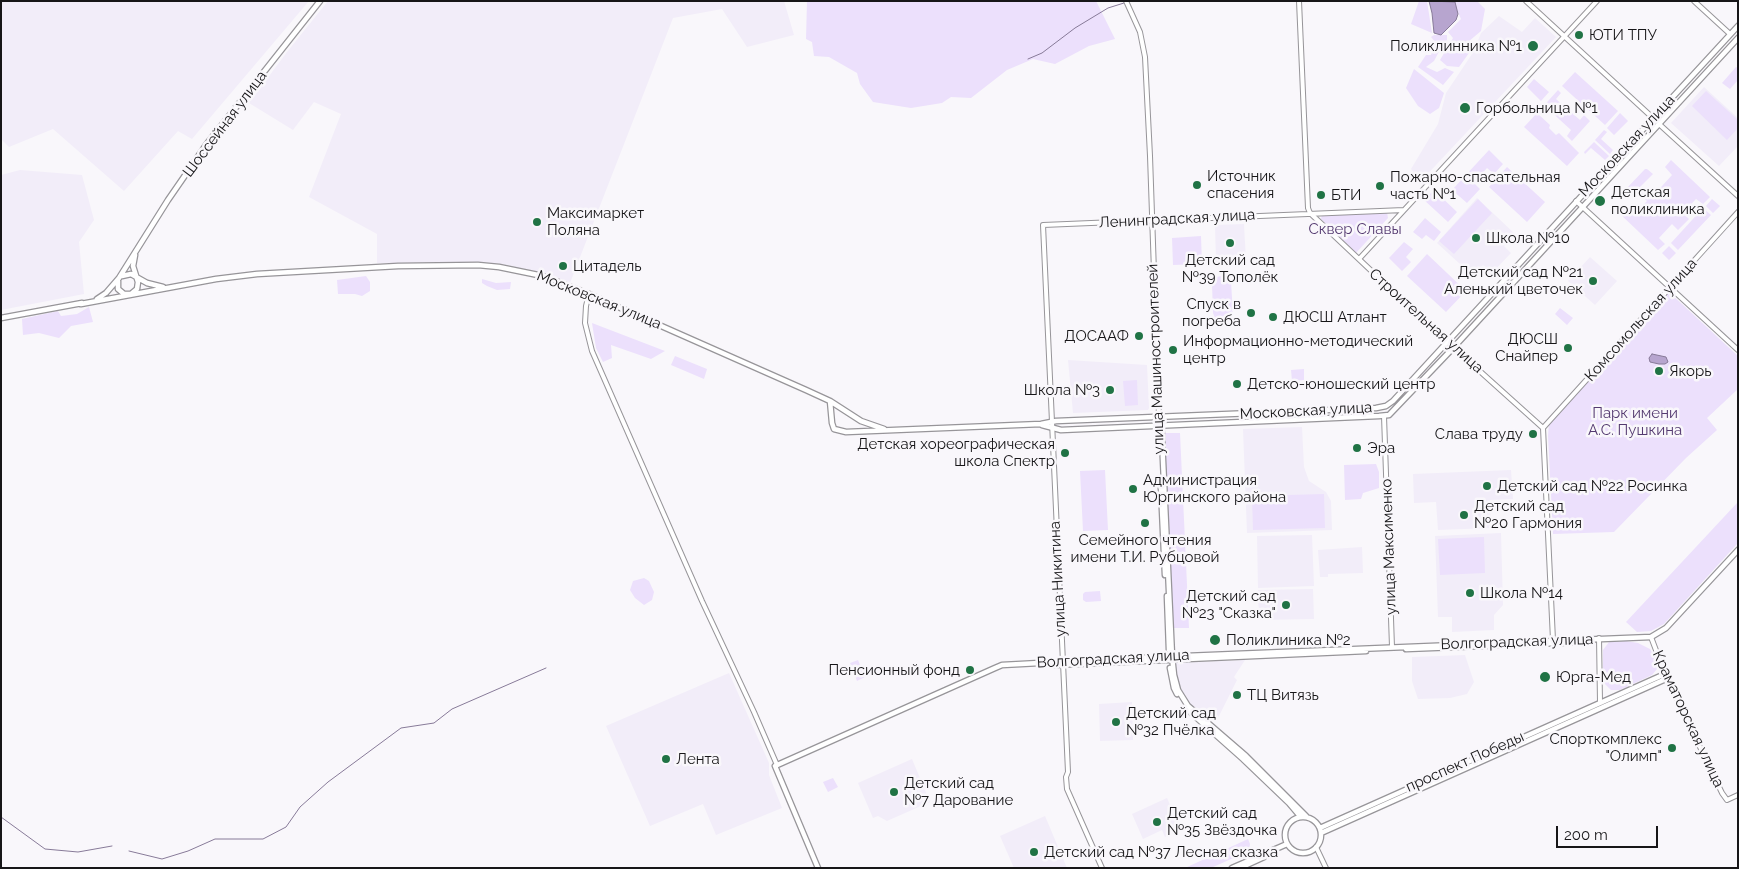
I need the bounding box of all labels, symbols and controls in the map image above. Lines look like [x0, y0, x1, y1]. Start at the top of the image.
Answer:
place label: ЮТИ ТПУ [1589, 26, 1657, 44]
marker: ЮТИ ТПУ [1573, 29, 1585, 41]
place label: Поликлинника №1 [1390, 37, 1522, 55]
marker: Поликлинника №1 [1526, 39, 1540, 53]
street label: Шоссейная улица [179, 67, 271, 181]
street label: Московская улица [1575, 91, 1679, 201]
place label: Горбольница №1 [1476, 99, 1598, 117]
marker: Горбольница №1 [1458, 101, 1472, 115]
place label: Источник спасения [1207, 167, 1276, 202]
place label: Пожарно-спасательная часть №1 [1390, 168, 1561, 203]
marker: Источник спасения [1191, 179, 1203, 191]
marker: Пожарно-спасательная часть №1 [1374, 180, 1386, 192]
place label: Детская поликлиника [1611, 183, 1705, 218]
place label: БТИ [1331, 186, 1361, 204]
marker: БТИ [1315, 189, 1327, 201]
marker: Детская поликлиника [1593, 194, 1607, 208]
place label: Максимаркет Поляна [547, 204, 644, 239]
street label: Ленинградская улица [1098, 206, 1256, 232]
marker: Максимаркет Поляна [531, 216, 543, 228]
park label: Сквер Славы [1308, 220, 1402, 238]
place label: Школа №10 [1486, 229, 1570, 247]
marker: Школа №10 [1470, 232, 1482, 244]
marker: Детский сад №39 Тополёк [1224, 237, 1236, 249]
place label: Детский сад №39 Тополёк [1182, 251, 1278, 286]
street label: Комсомольская улица [1581, 255, 1701, 385]
place label: Цитадель [573, 257, 642, 275]
marker: Цитадель [557, 260, 569, 272]
street label: улица Машиностроителей [1144, 263, 1168, 455]
place label: Детский сад №21 Аленький цветочек [1444, 263, 1583, 298]
street label: Строительная улица [1365, 265, 1487, 377]
street label: Московская улица [534, 267, 664, 333]
marker: Детский сад №21 Аленький цветочек [1587, 275, 1599, 287]
place label: Спуск в погреба [1182, 295, 1241, 330]
marker: Спуск в погреба [1245, 307, 1257, 319]
place label: ДЮСШ Атлант [1283, 308, 1387, 326]
marker: ДЮСШ Атлант [1267, 311, 1279, 323]
place label: ДОСААФ [1064, 327, 1129, 345]
marker: ДОСААФ [1133, 330, 1145, 342]
place label: ДЮСШ Снайпер [1495, 330, 1558, 365]
place label: Информационно-методический центр [1183, 332, 1413, 367]
marker: ДЮСШ Снайпер [1562, 342, 1574, 354]
marker: Информационно-методический центр [1167, 344, 1179, 356]
place label: Якорь [1669, 362, 1711, 380]
marker: Якорь [1653, 365, 1665, 377]
place label: Детско-юношеский центр [1247, 375, 1436, 393]
marker: Детско-юношеский центр [1231, 378, 1243, 390]
place label: Школа №3 [1024, 381, 1100, 399]
marker: Школа №3 [1104, 384, 1116, 396]
street label: Московская улица [1239, 399, 1373, 423]
park label: Парк имени А.С. Пушкина [1588, 404, 1682, 439]
place label: Слава труду [1435, 425, 1523, 443]
marker: Слава труду [1527, 428, 1539, 440]
place label: Детская хореографическая школа Спектр [857, 435, 1055, 470]
place label: Эра [1367, 439, 1395, 457]
marker: Эра [1351, 442, 1363, 454]
marker: Детская хореографическая школа Спектр [1059, 447, 1071, 459]
place label: Администрация Юргинского района [1143, 471, 1286, 506]
place label: Детский сад №22 Росинка [1497, 477, 1687, 495]
street label: улица Максименко [1378, 479, 1400, 615]
marker: Детский сад №22 Росинка [1481, 480, 1493, 492]
marker: Администрация Юргинского района [1127, 483, 1139, 495]
place label: Детский сад №20 Гармония [1474, 497, 1582, 532]
marker: Детский сад №20 Гармония [1458, 509, 1470, 521]
marker: Семейного чтения имени Т.И. Рубцовой [1139, 517, 1151, 529]
street label: улица Никитина [1046, 521, 1070, 637]
place label: Семейного чтения имени Т.И. Рубцовой [1071, 531, 1219, 566]
place label: Школа №14 [1480, 584, 1563, 602]
place label: Детский сад №23 "Сказка" [1182, 587, 1276, 622]
marker: Школа №14 [1464, 587, 1476, 599]
marker: Детский сад №23 "Сказка" [1280, 599, 1292, 611]
street label: Волгоградская улица [1440, 630, 1594, 654]
place label: Поликлиника №2 [1226, 631, 1351, 649]
marker: Поликлиника №2 [1208, 633, 1222, 647]
street label: Волгоградская улица [1036, 646, 1190, 672]
street label: Краматорская улица [1648, 648, 1728, 790]
place label: Пенсионный фонд [828, 661, 960, 679]
marker: Пенсионный фонд [964, 664, 976, 676]
place label: Юрга-Мед [1556, 668, 1631, 686]
marker: Юрга-Мед [1538, 670, 1552, 684]
place label: ТЦ Витязь [1247, 686, 1319, 704]
marker: ТЦ Витязь [1231, 689, 1243, 701]
place label: Детский сад №32 Пчёлка [1126, 704, 1216, 739]
marker: Детский сад №32 Пчёлка [1110, 716, 1122, 728]
street label: проспект Победы [1403, 728, 1527, 796]
place label: Спорткомплекс "Олимп" [1550, 730, 1662, 765]
marker: Спорткомплекс "Олимп" [1666, 742, 1678, 754]
place label: Лента [676, 750, 720, 768]
marker: Лента [660, 753, 672, 765]
place label: Детский сад №7 Дарование [904, 774, 1013, 809]
marker: Детский сад №7 Дарование [888, 786, 900, 798]
place label: Детский сад №35 Звёздочка [1167, 804, 1277, 839]
marker: Детский сад №35 Звёздочка [1151, 816, 1163, 828]
scale bar [1559, 816, 1662, 848]
text: 200 m [1564, 826, 1608, 844]
place label: Детский сад №37 Лесная сказка [1044, 843, 1278, 861]
marker: Детский сад №37 Лесная сказка [1028, 846, 1040, 858]

